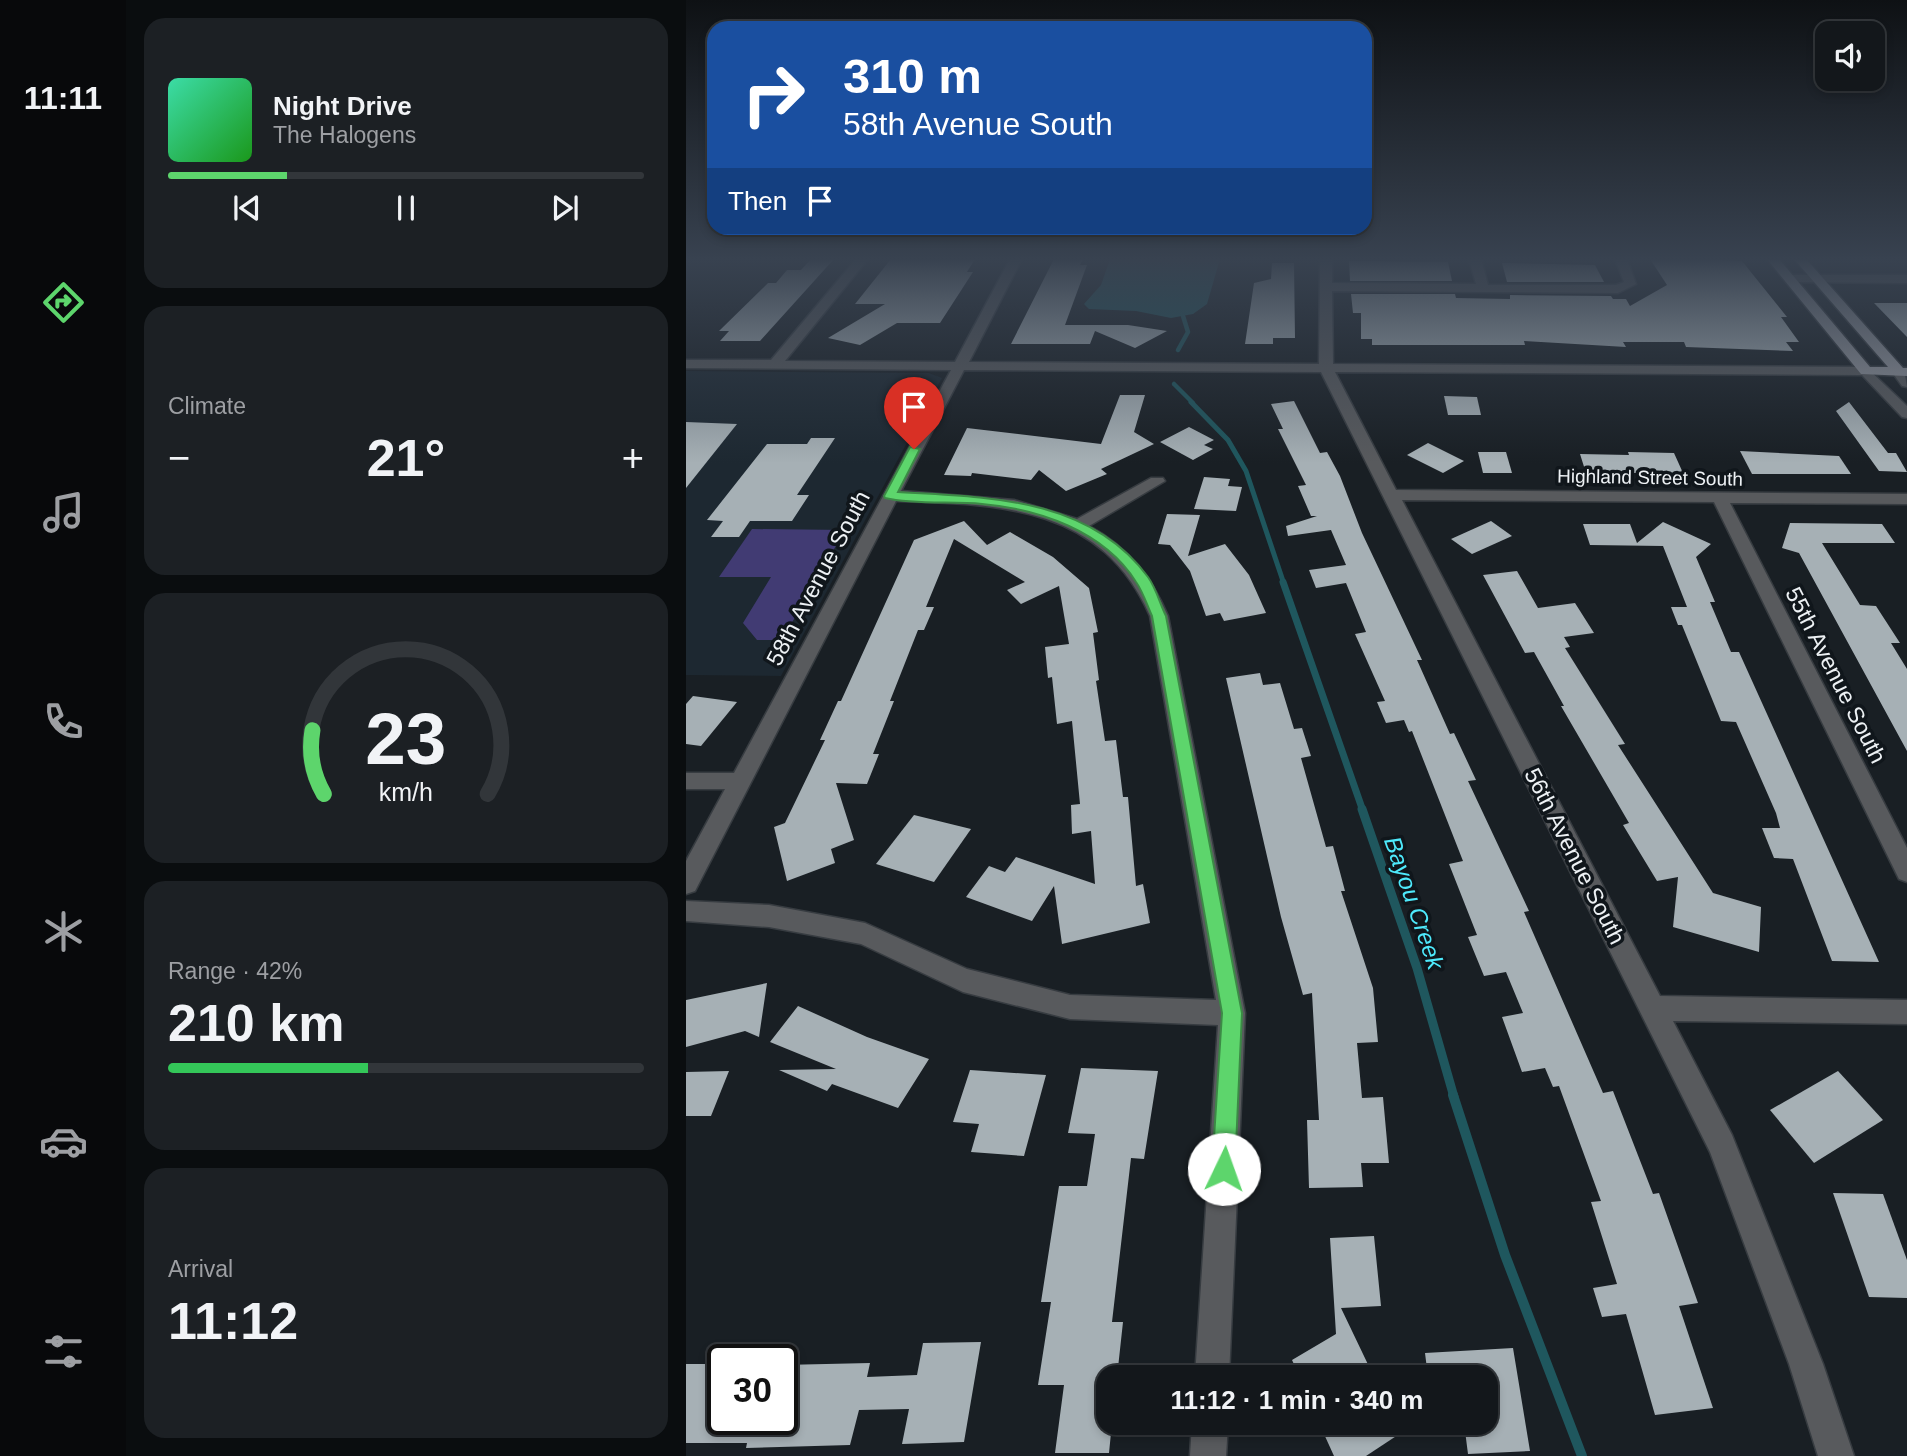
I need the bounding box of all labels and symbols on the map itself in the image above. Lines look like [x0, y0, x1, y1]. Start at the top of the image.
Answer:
pin [884, 377, 944, 449]
street label: Highland Street South [1557, 465, 1743, 490]
street label: 58th Avenue South [761, 486, 875, 670]
street label: 55th Avenue South [1780, 583, 1892, 767]
street label: 56th Avenue South [1519, 764, 1631, 948]
water label: Bayou Creek [1379, 833, 1450, 975]
position arrow [1187, 1132, 1261, 1206]
speed limit sign: 30 [707, 1344, 798, 1435]

